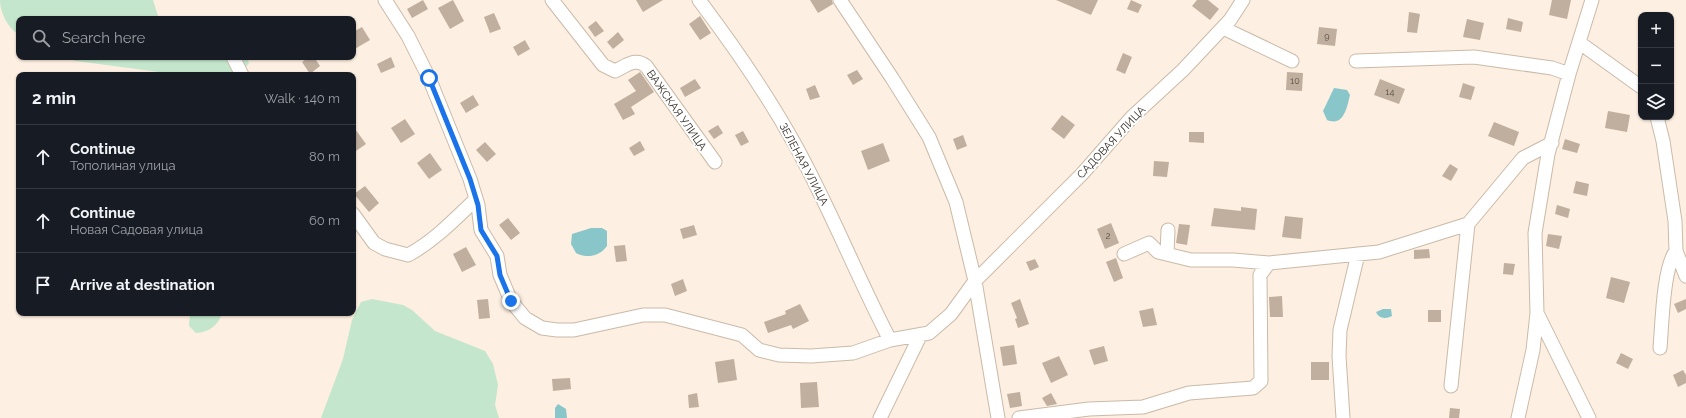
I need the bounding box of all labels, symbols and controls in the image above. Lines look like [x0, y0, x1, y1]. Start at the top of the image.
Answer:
map controls [1638, 12, 1674, 120]
button: + [1638, 12, 1674, 48]
search box [16, 16, 356, 60]
icon: search [30, 27, 52, 49]
text: Search here [62, 29, 145, 47]
house number: 9 [1324, 31, 1330, 41]
button: − [1638, 48, 1674, 84]
street label: ВАЖСКАЯ УЛИЦА [644, 67, 710, 154]
route start [420, 69, 438, 87]
house number: 10 [1290, 76, 1300, 86]
button: layers [1638, 84, 1674, 120]
house number: 14 [1386, 87, 1394, 97]
text: 2 min [32, 88, 76, 108]
text: Walk · 140 m [265, 91, 340, 106]
street label: САДОВАЯ УЛИЦА [1074, 103, 1149, 181]
street label: ЗЕЛЕНАЯ УЛИЦА [776, 121, 831, 208]
text: Continue [70, 140, 135, 158]
icon: ahead [32, 146, 54, 168]
text: 80 m [309, 149, 340, 164]
text: Тополиная улица [70, 158, 176, 173]
text: Continue [70, 204, 135, 222]
icon: ahead [32, 210, 54, 232]
text: 60 m [309, 213, 340, 228]
text: Новая Садовая улица [70, 222, 203, 237]
house number: 2 [1106, 231, 1111, 241]
icon: arrive [32, 274, 54, 296]
text: Arrive at destination [70, 276, 215, 294]
route end [502, 292, 520, 310]

